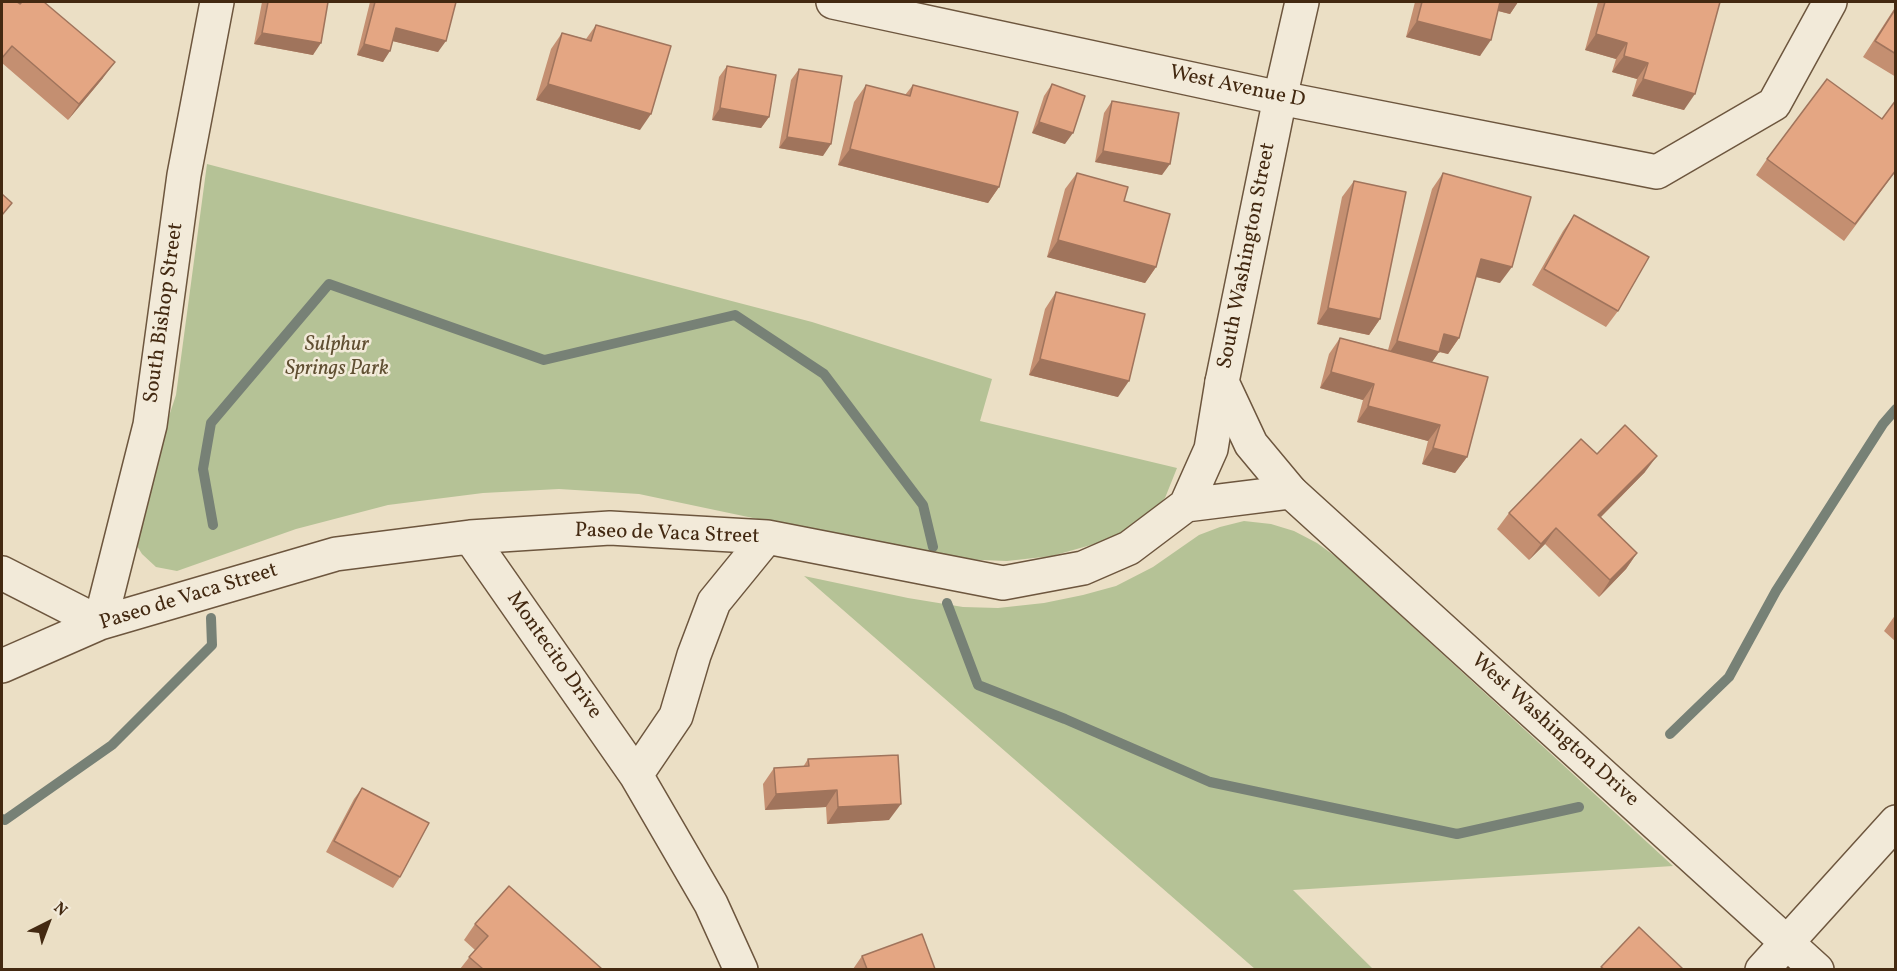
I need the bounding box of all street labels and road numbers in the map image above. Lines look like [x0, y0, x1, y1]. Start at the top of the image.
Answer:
street label: West Avenue D [1167, 61, 1307, 115]
street label: South Washington Street [1214, 141, 1282, 371]
street label: South Bishop Street [140, 221, 190, 405]
street label: Paseo de Vaca Street [574, 519, 760, 551]
street label: Paseo de Vaca Street [97, 559, 281, 637]
street label: Montecito Drive [500, 588, 606, 724]
street label: West Washington Drive [1465, 649, 1643, 813]

